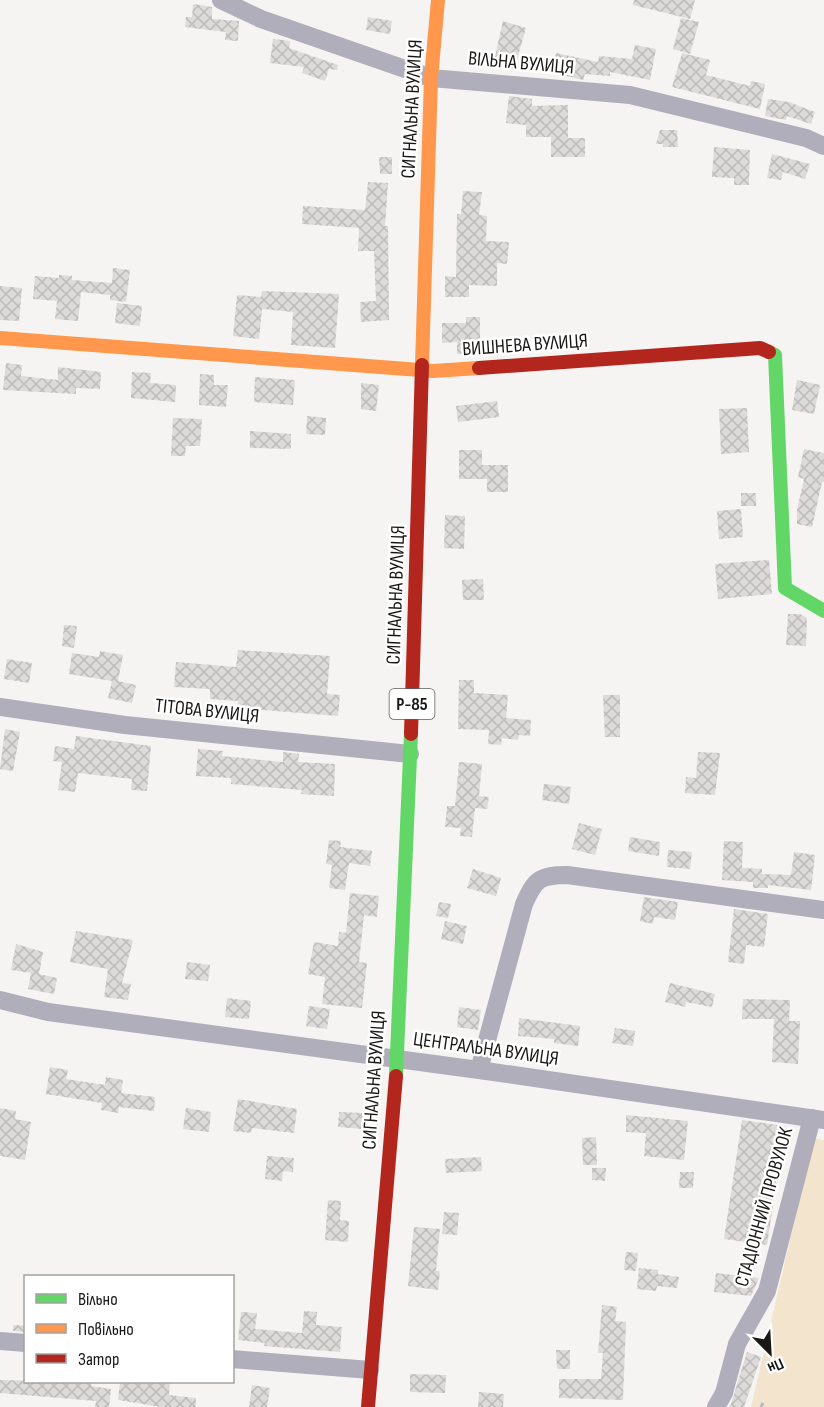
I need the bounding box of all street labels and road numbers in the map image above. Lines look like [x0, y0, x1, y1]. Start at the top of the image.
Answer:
street label: СИГНАЛЬНА ВУЛИЦЯ [396, 39, 428, 179]
street label: ВІЛЬНА ВУЛИЦЯ [467, 46, 575, 80]
street label: ВИШНЕВА ВУЛИЦЯ [461, 329, 589, 361]
street label: СИГНАЛЬНА ВУЛИЦЯ [382, 525, 410, 665]
road number: Р-85 [390, 689, 434, 719]
street label: ТІТОВА ВУЛИЦЯ [154, 694, 260, 728]
street label: СИГНАЛЬНА ВУЛИЦЯ [357, 1010, 391, 1150]
street label: ЦЕНТРАЛЬНА ВУЛИЦЯ [412, 1027, 560, 1071]
street label: СТАДІОННИЙ ПРОВУЛОК [730, 1124, 798, 1290]

